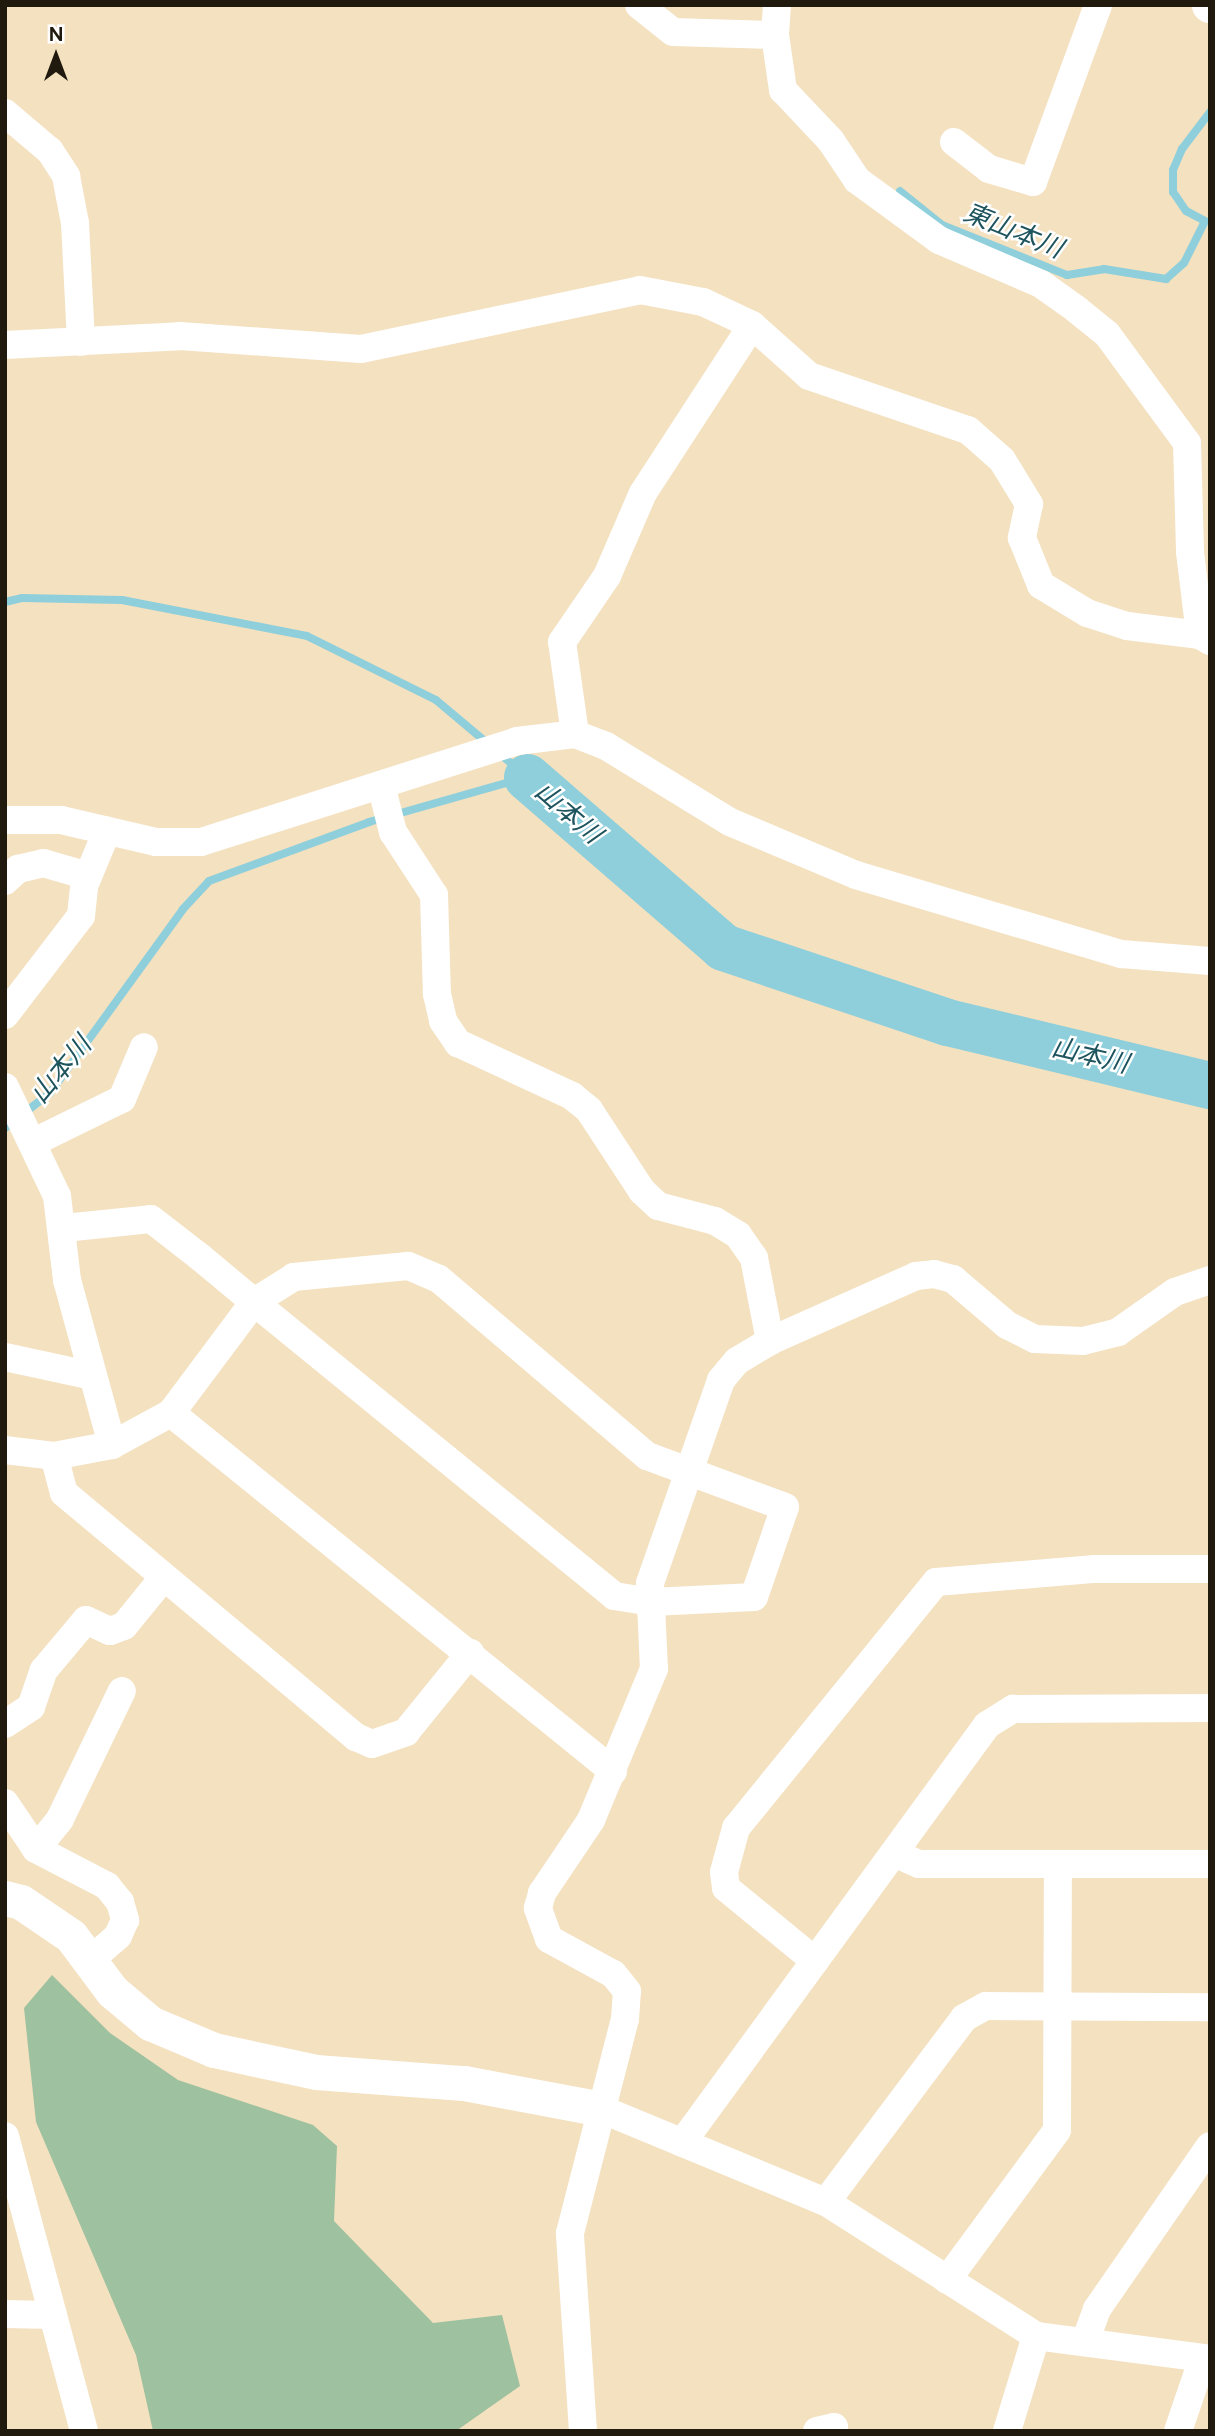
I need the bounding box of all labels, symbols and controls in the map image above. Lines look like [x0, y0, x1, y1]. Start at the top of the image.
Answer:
north arrow [21, 21, 91, 91]
text: N [49, 23, 63, 46]
water label: 東山本川 [959, 197, 1067, 265]
water label: 山本川 [528, 776, 608, 850]
water label: 山本川 [24, 1030, 98, 1110]
water label: 山本川 [1048, 1032, 1132, 1080]

